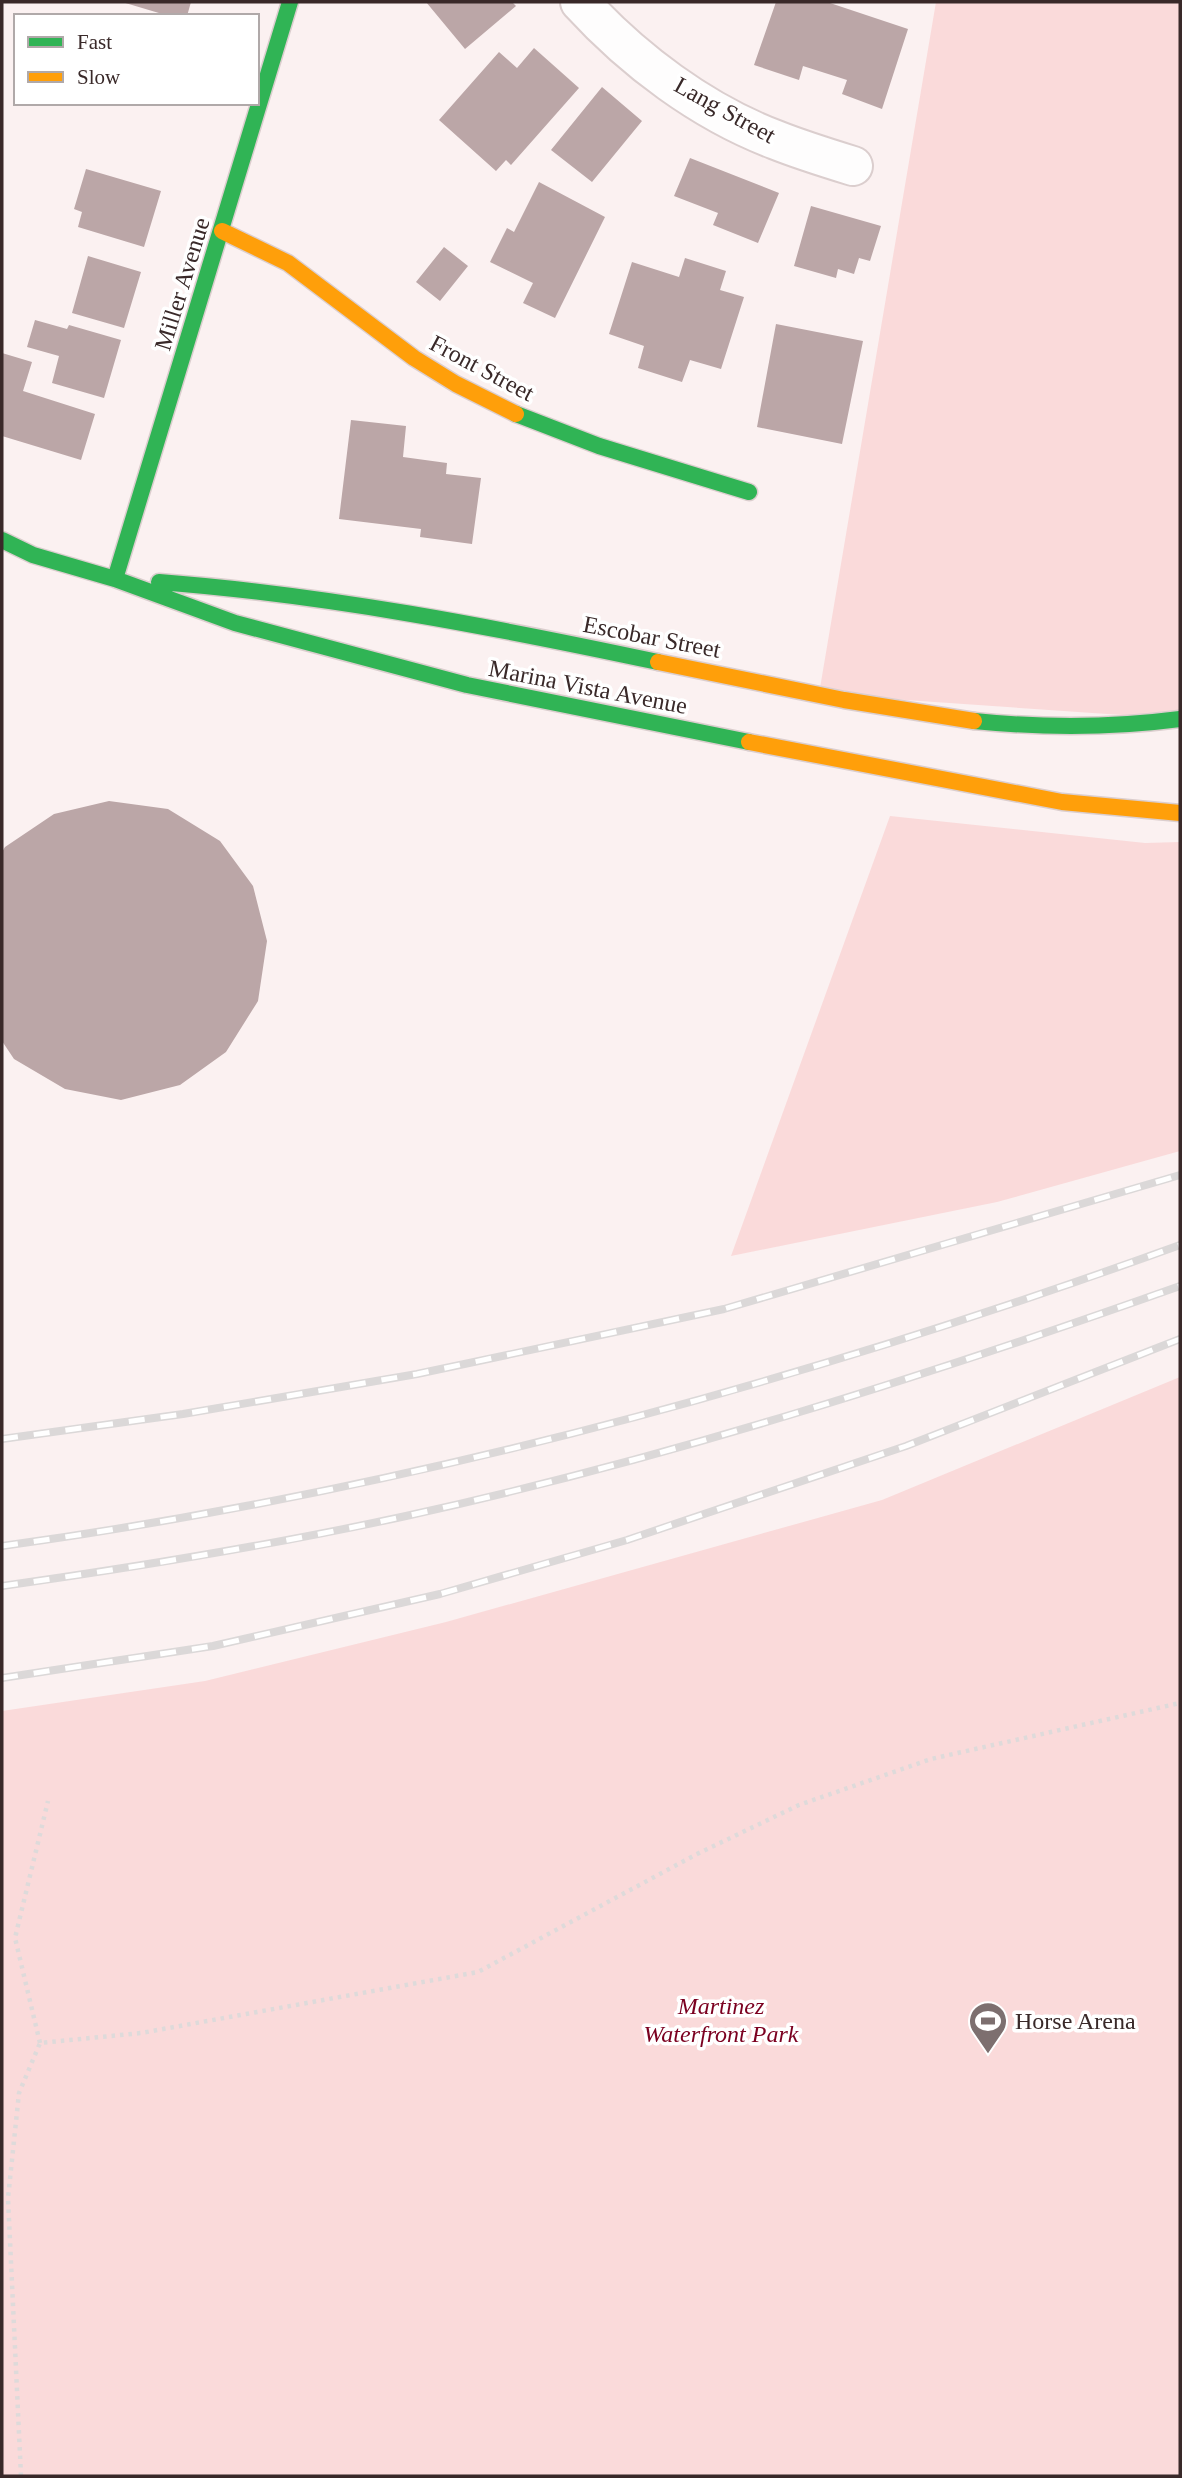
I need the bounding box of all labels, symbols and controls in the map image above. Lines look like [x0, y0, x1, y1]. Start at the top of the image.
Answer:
legend [14, 14, 259, 105]
text: Fast [77, 30, 112, 54]
text: Slow [77, 65, 121, 89]
street label: Lang Street [670, 72, 780, 149]
street label: Miller Avenue [149, 214, 215, 354]
street label: Front Street [426, 330, 539, 406]
street label: Escobar Street [581, 611, 723, 663]
street label: Marina Vista Avenue [487, 655, 689, 719]
park label: Martinez Waterfront Park [644, 1993, 799, 2047]
sports icon: Horse Arena [967, 2000, 1009, 2055]
place label: Horse Arena [1015, 2008, 1136, 2034]

